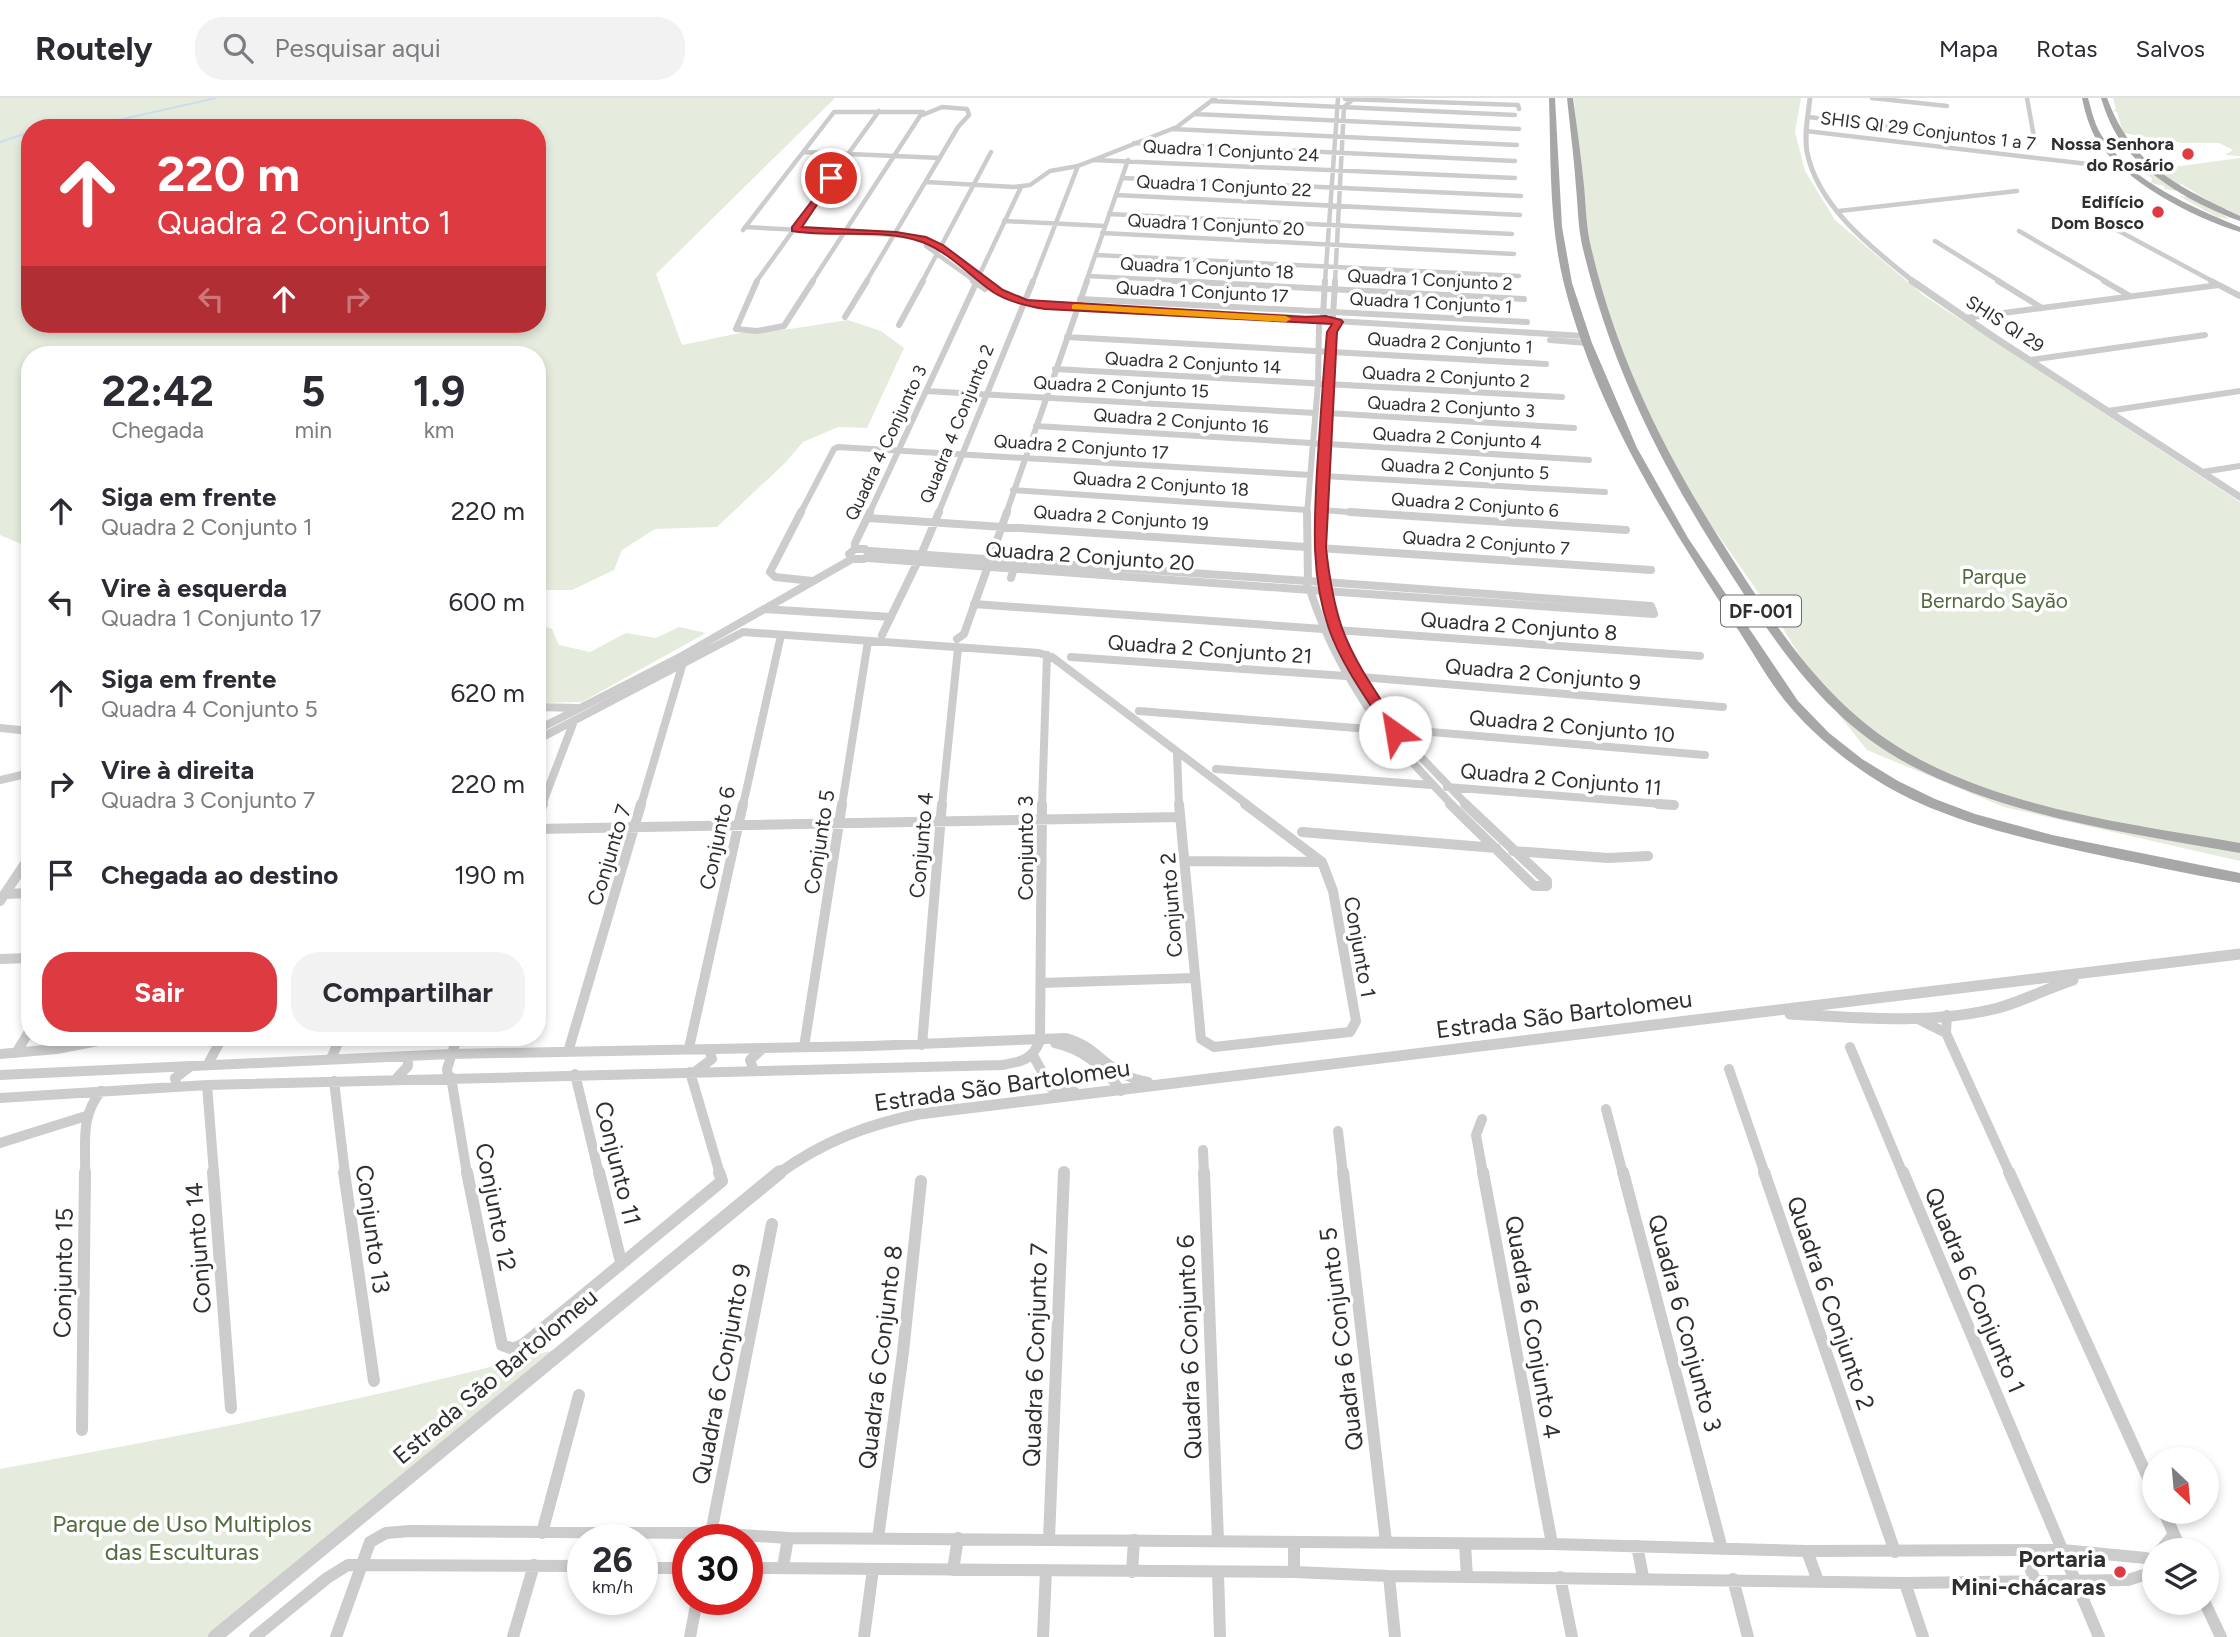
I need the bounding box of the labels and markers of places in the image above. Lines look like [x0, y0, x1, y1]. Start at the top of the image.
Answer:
place label: Nossa Senhora do Rosário [2051, 133, 2174, 176]
marker: Nossa Senhora do Rosário [2180, 146, 2196, 162]
pin [801, 148, 861, 208]
place label: Edifício Dom Bosco [2051, 191, 2144, 234]
marker: Edifício Dom Bosco [2150, 204, 2166, 220]
place label: Portaria Mini-chácaras [1951, 1544, 2106, 1601]
marker: Portaria Mini-chácaras [2112, 1564, 2128, 1580]

